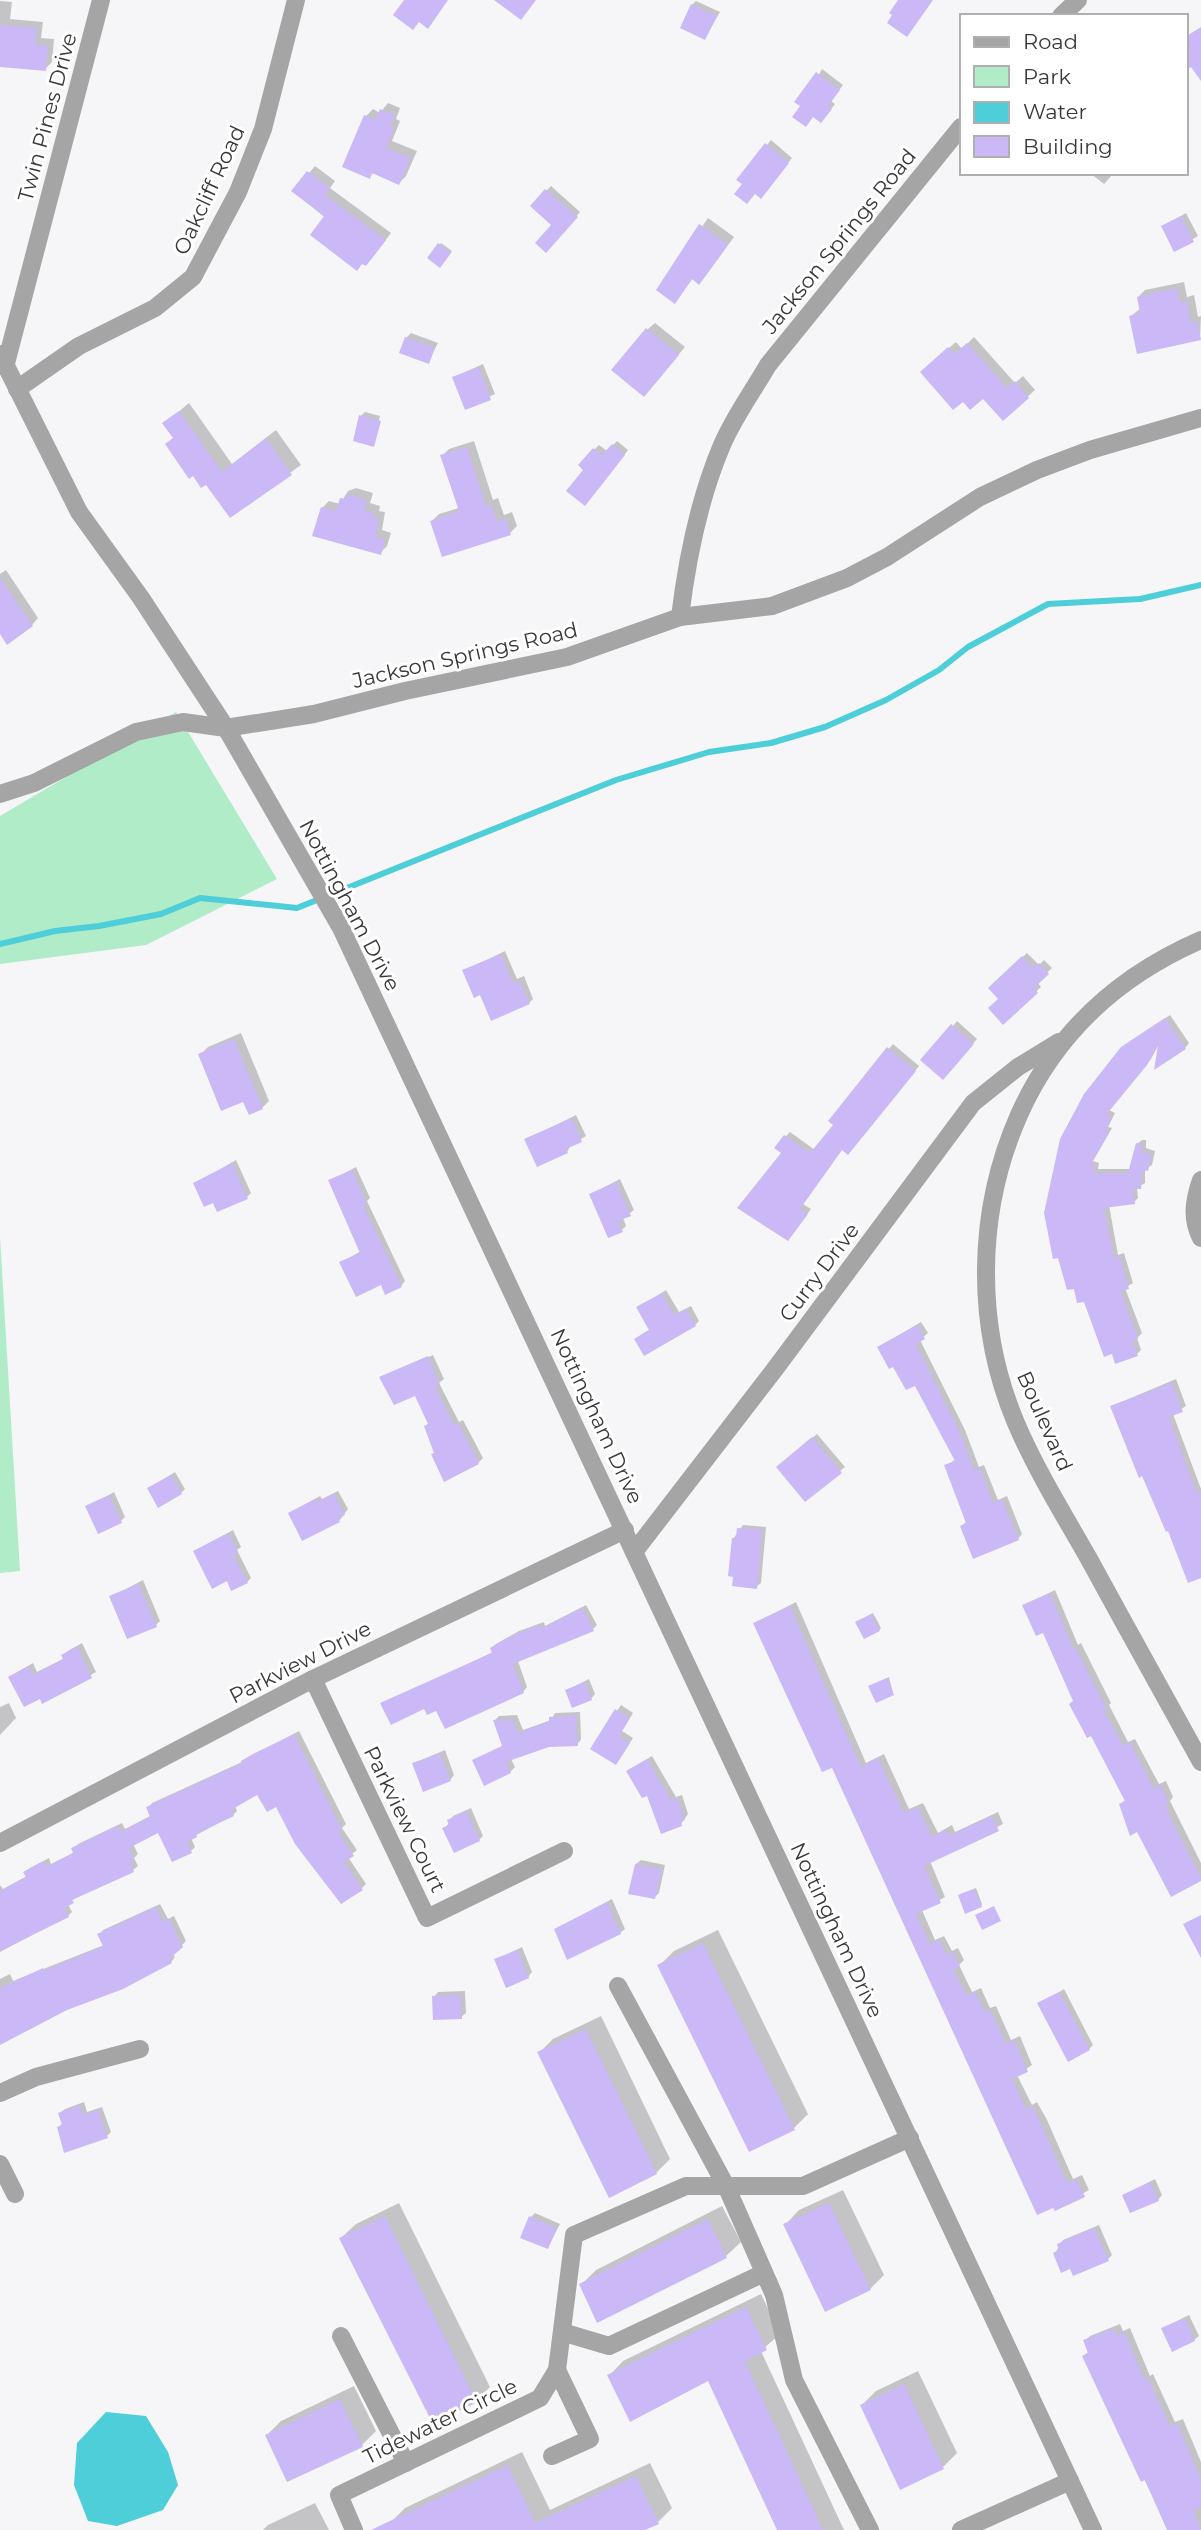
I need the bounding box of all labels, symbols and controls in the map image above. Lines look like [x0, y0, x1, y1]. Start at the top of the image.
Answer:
legend [960, 14, 1187, 175]
text: Road [1023, 29, 1078, 54]
street label: Twin Pines Drive [12, 30, 82, 204]
text: Park [1023, 64, 1071, 89]
text: Water [1023, 99, 1087, 124]
street label: Oakcliff Road [168, 121, 250, 259]
text: Building [1023, 134, 1113, 159]
street label: Jackson Springs Road [756, 144, 921, 339]
street label: Jackson Springs Road [349, 617, 580, 693]
street label: Nottingham Drive [294, 815, 406, 995]
street label: Curry Drive [774, 1218, 864, 1326]
street label: Nottingham Drive [545, 1324, 649, 1508]
street label: Boulevard [1012, 1367, 1078, 1475]
street label: Parkview Drive [225, 1615, 375, 1709]
street label: Parkview Court [359, 1742, 451, 1896]
street label: Nottingham Drive [785, 1838, 889, 2022]
street label: Tidewater Circle [359, 2373, 521, 2469]

